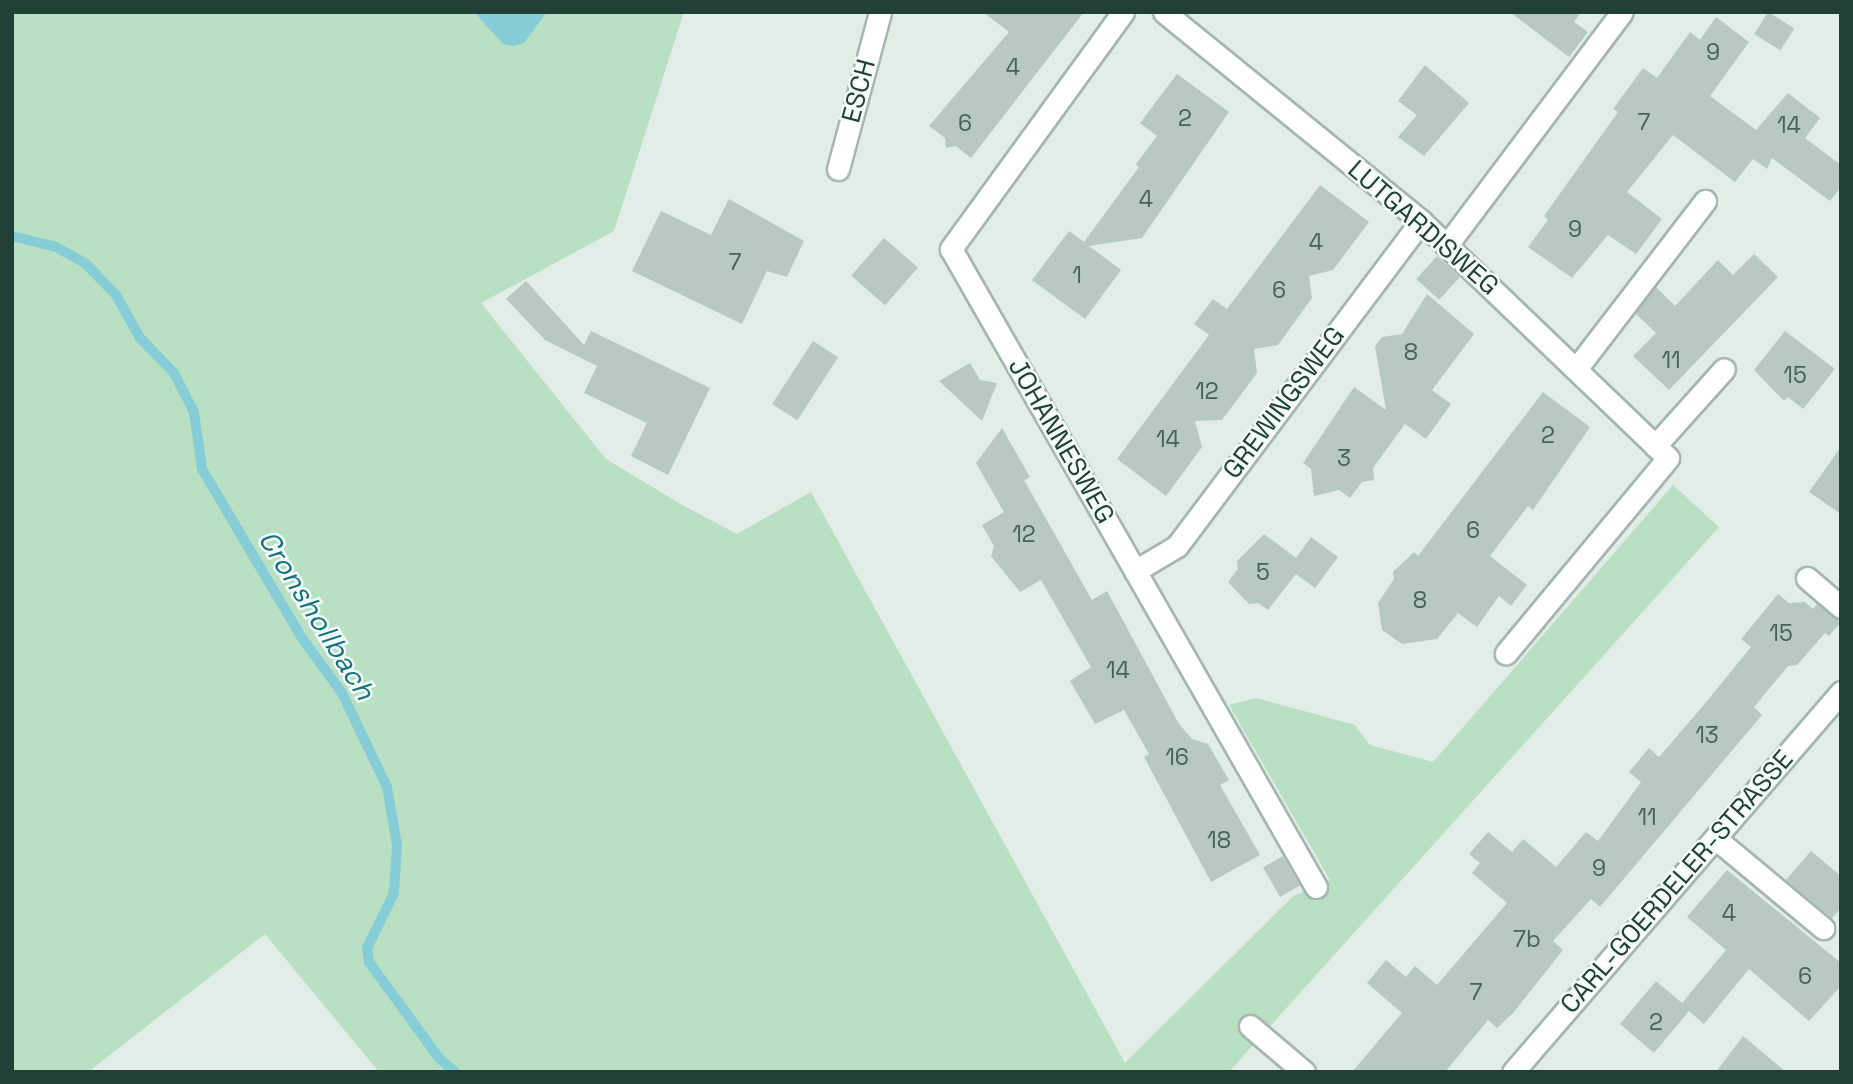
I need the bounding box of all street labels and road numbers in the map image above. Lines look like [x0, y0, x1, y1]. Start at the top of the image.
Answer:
street label: ESCH [836, 56, 882, 126]
street label: LUTGARDISWEG [1341, 154, 1505, 302]
street label: GREWINGSWEG [1217, 321, 1351, 485]
street label: JOHANNESWEG [1001, 353, 1121, 529]
street label: CARL-GOERDELER-STRASSE [1554, 744, 1800, 1020]

